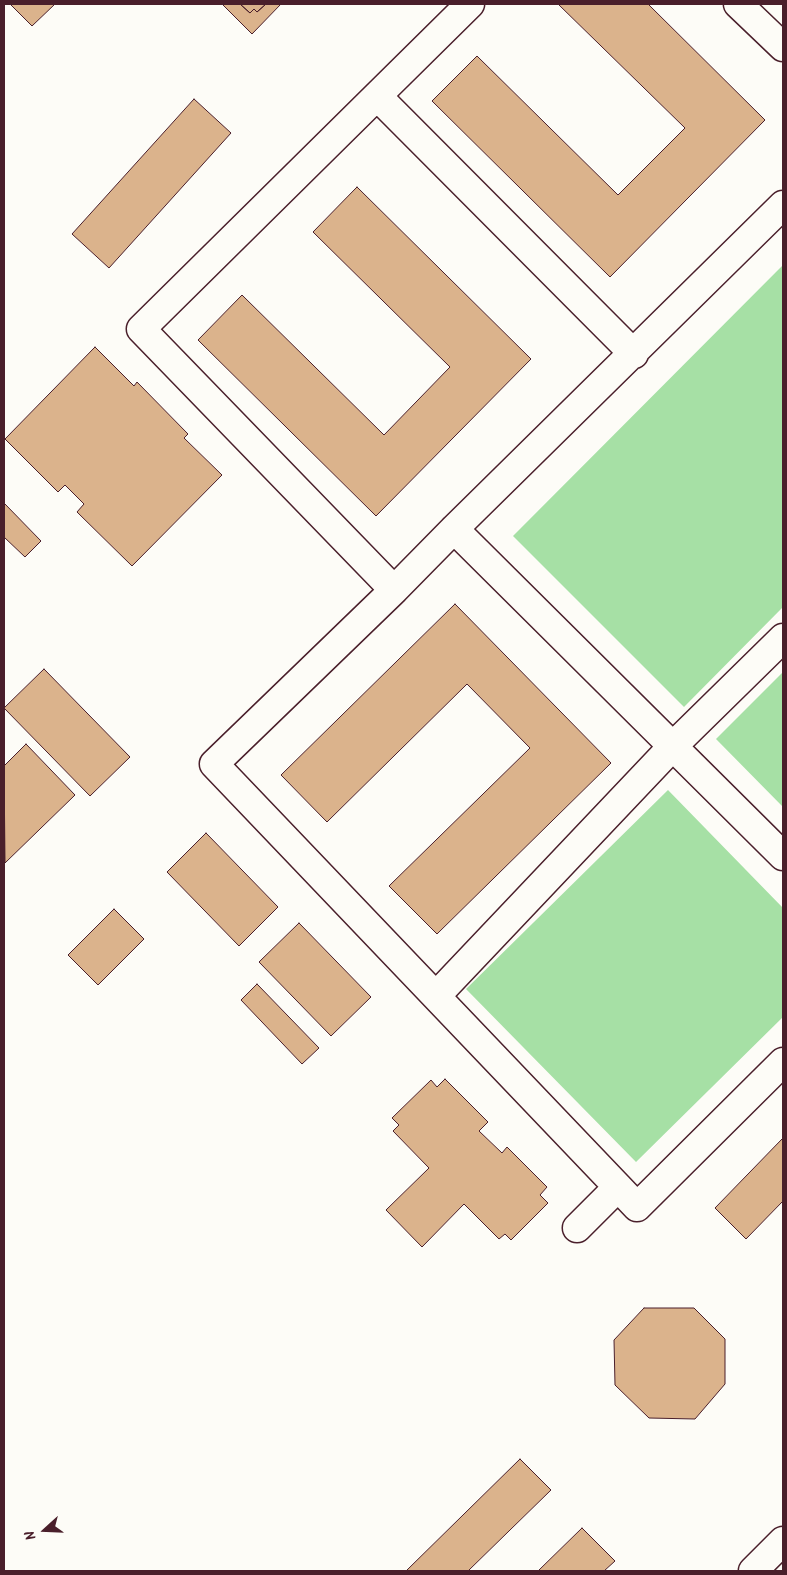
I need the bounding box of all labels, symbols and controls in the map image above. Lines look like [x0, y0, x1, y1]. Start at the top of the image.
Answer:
north arrow [20, 1505, 70, 1555]
text: N [19, 1527, 43, 1543]

